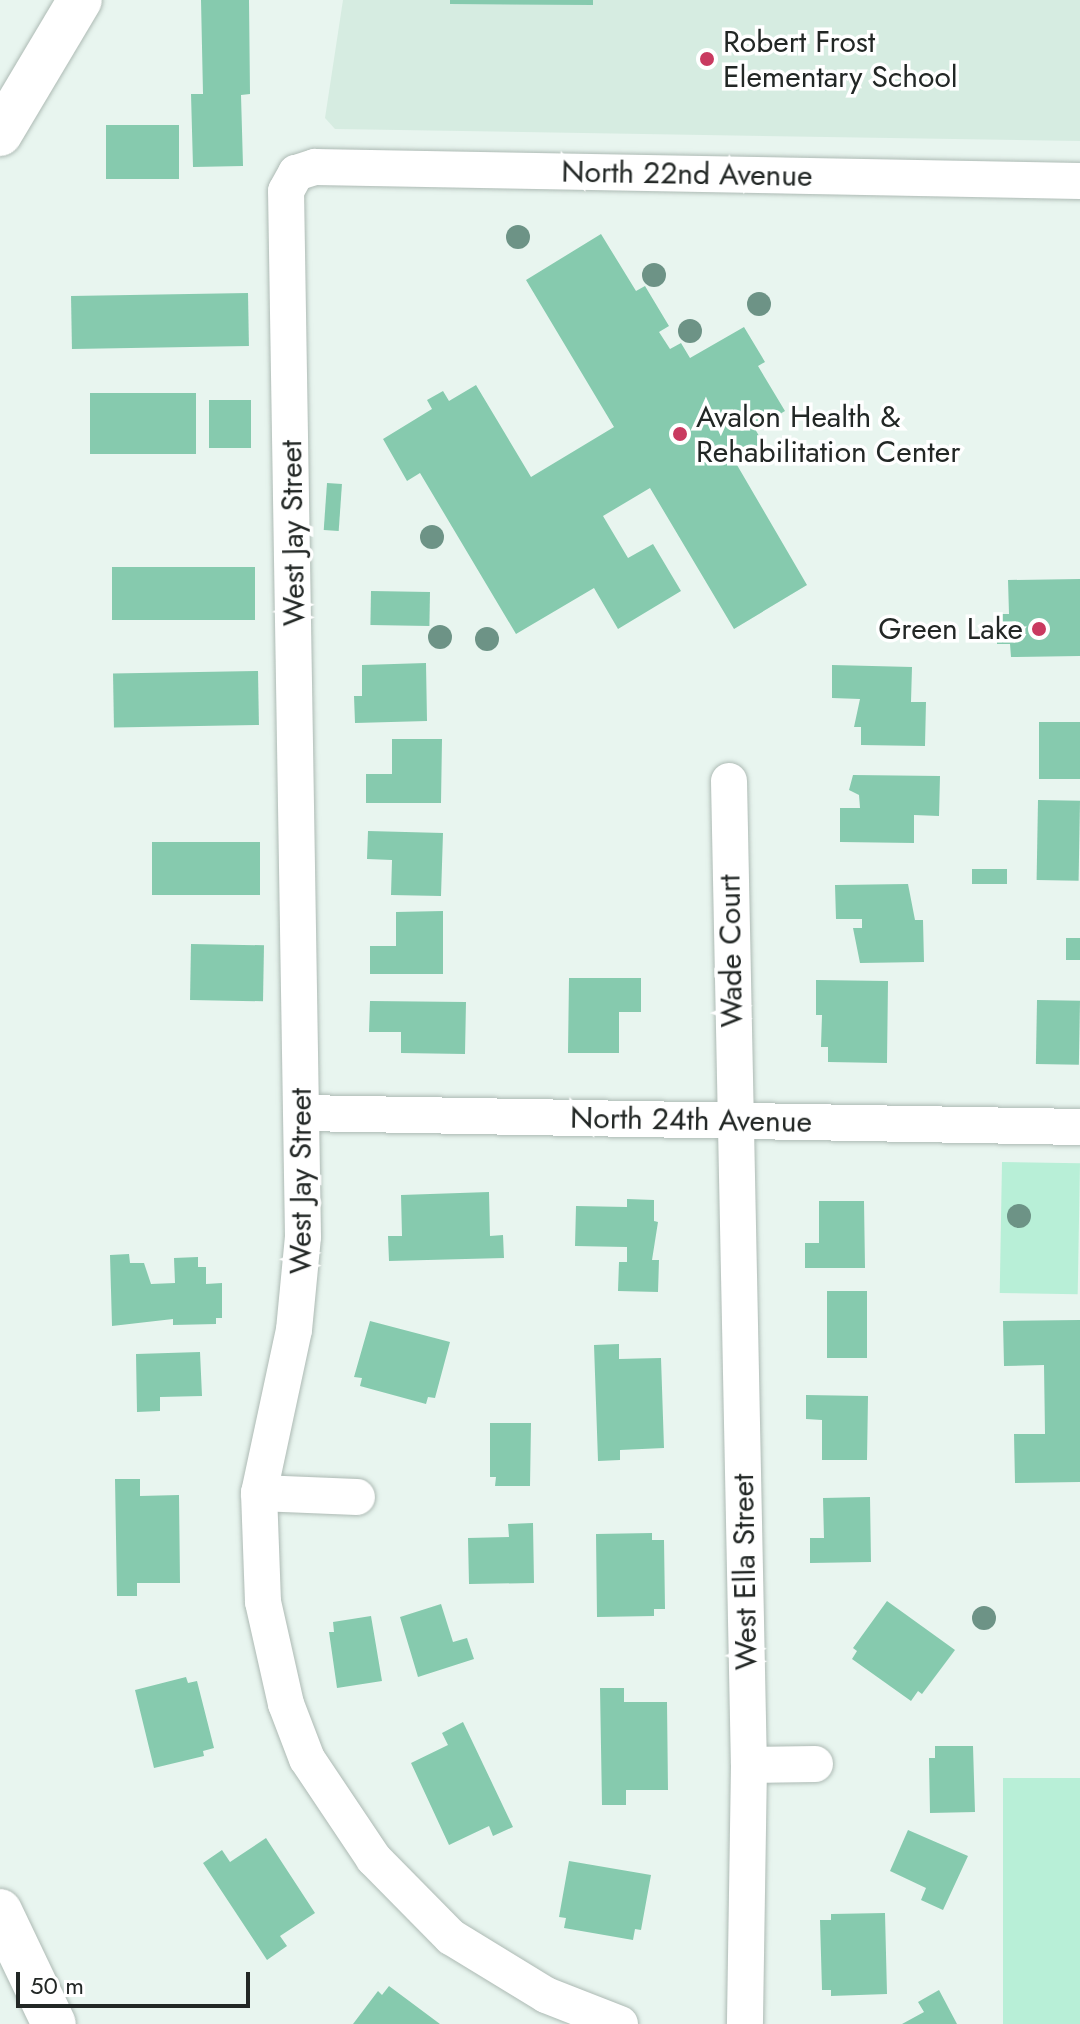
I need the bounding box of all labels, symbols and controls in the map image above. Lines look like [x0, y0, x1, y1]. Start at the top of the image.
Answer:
place label: Robert Frost Elementary School [723, 24, 958, 94]
marker: Robert Frost Elementary School [698, 50, 716, 68]
street label: North 22nd Avenue [561, 154, 813, 194]
place label: Avalon Health & Rehabilitation Center [696, 399, 960, 470]
marker: Avalon Health & Rehabilitation Center [671, 425, 689, 443]
street label: West Jay Street [273, 440, 313, 626]
place label: Green Lake [878, 611, 1023, 647]
marker: Green Lake [1030, 620, 1048, 638]
street label: Wade Court [712, 874, 750, 1028]
street label: West Jay Street [283, 1088, 319, 1274]
street label: North 24th Avenue [570, 1100, 812, 1140]
street label: West Ella Street [725, 1474, 765, 1670]
scale bar [20, 1956, 254, 2006]
text: 50 m [30, 1968, 84, 2003]

